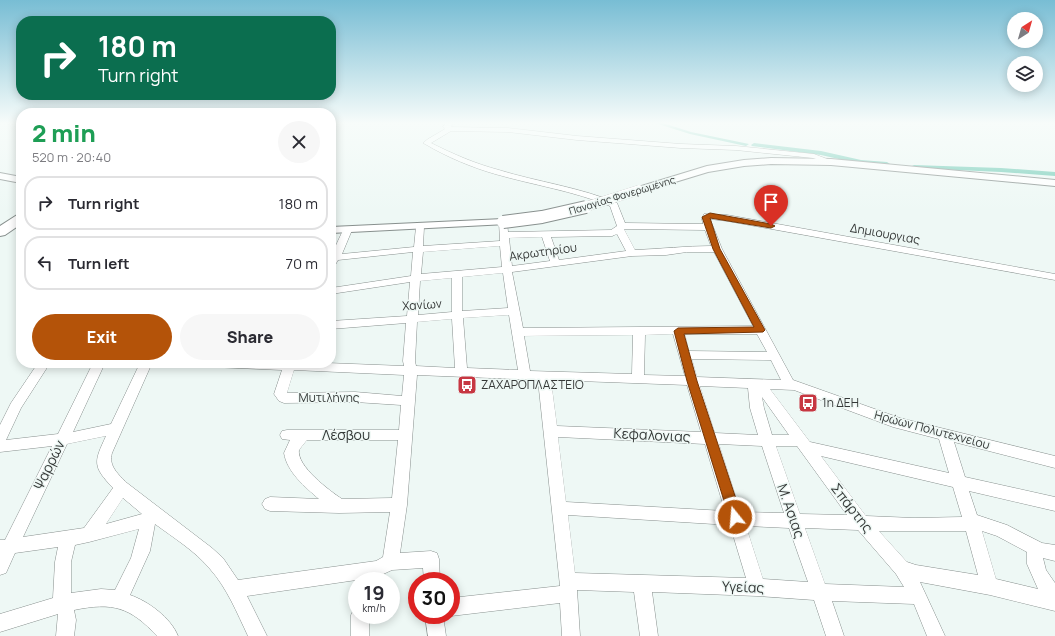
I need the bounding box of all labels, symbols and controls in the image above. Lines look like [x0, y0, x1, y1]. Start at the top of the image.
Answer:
north arrow [1007, 12, 1043, 48]
map controls [1007, 12, 1043, 92]
text: 180 m [98, 27, 177, 65]
icon: right [32, 32, 84, 84]
button: layers [1007, 56, 1043, 92]
text: Turn right [98, 63, 179, 87]
text: 2 min [32, 116, 96, 149]
button: close [278, 121, 320, 163]
text: 520 m · 20:40 [32, 148, 111, 166]
street label: Παναγίας Φανερωμένης [567, 172, 677, 218]
pin [754, 185, 788, 226]
icon: arrive [760, 191, 782, 213]
icon: right [34, 192, 56, 214]
text: Turn right [68, 193, 139, 214]
text: 180 m [279, 193, 318, 214]
street label: Δημιουργιας [849, 219, 922, 248]
street label: Ακρωτηρίου [508, 238, 578, 265]
icon: left [34, 252, 56, 274]
text: Turn left [68, 253, 130, 274]
text: 70 m [286, 253, 318, 274]
street label: Χανίων [402, 295, 442, 314]
button: Exit [32, 314, 172, 360]
button: Share [180, 314, 320, 360]
bus stop icon: ΖΑΧΑΡΟΠΛΑΣΤΕΙΟ [456, 374, 478, 396]
place label: ΖΑΧΑΡΟΠΛΑΣΤΕΙΟ [481, 376, 584, 393]
street label: Μυτιλήνης [299, 389, 360, 406]
bus stop icon: 1η ΔΕΗ [797, 392, 819, 414]
place label: 1η ΔΕΗ [822, 394, 859, 411]
street label: Ηρώων Πολυτεχνείου [872, 406, 992, 453]
street label: Κεφαλονιας [613, 423, 691, 446]
street label: Λέσβου [322, 425, 370, 444]
street label: Ψαρρών [28, 437, 69, 493]
street label: Σπάρτης [827, 479, 878, 537]
street label: Μ. Ασιας [773, 481, 810, 541]
position arrow [714, 496, 756, 538]
speed limit sign: 30 [408, 572, 460, 624]
street label: Υγείας [722, 576, 765, 597]
text: 19 [363, 579, 385, 606]
text: km/h [362, 601, 386, 615]

